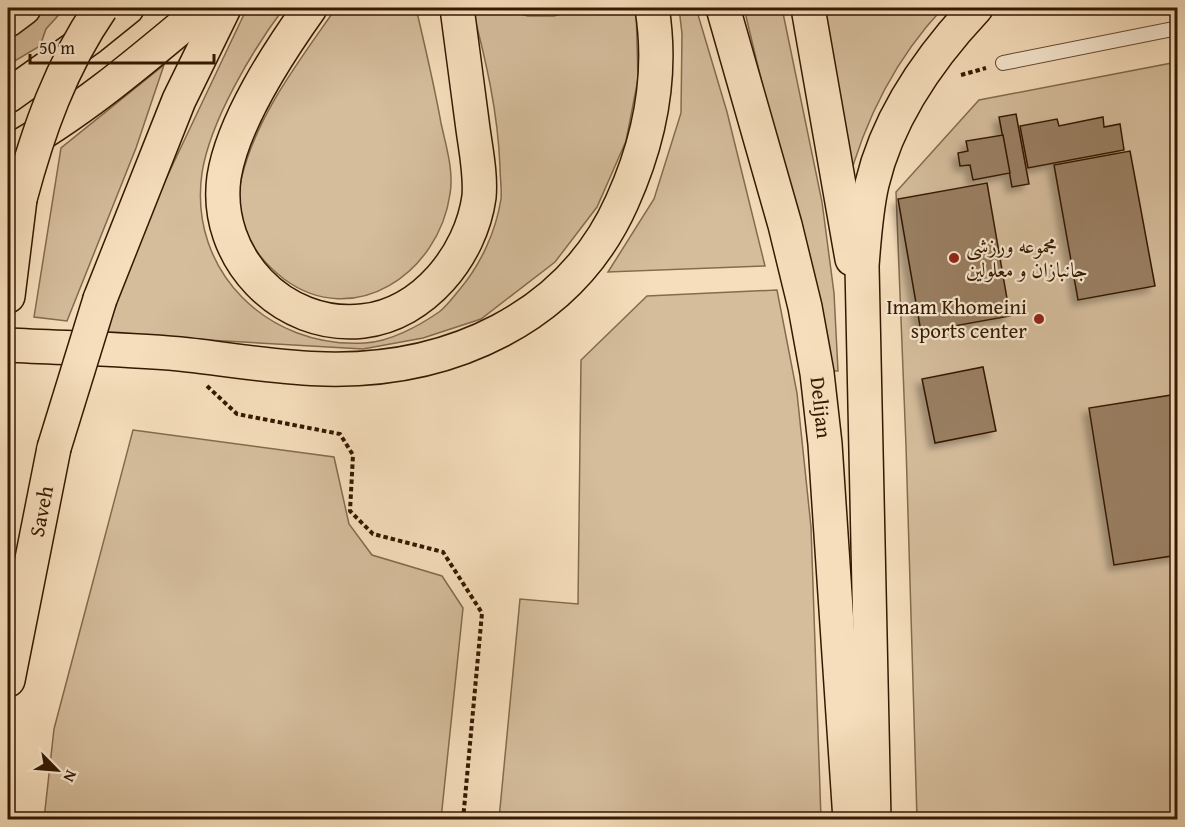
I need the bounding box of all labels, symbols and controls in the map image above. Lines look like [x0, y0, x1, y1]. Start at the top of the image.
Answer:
scale bar [30, 27, 214, 65]
text: 50 m [39, 34, 75, 61]
place label: مجموعه ورزشی جانبازان و معلولین [966, 230, 1088, 285]
marker: مجموعه ورزشی جانبازان و معلولین [947, 251, 961, 265]
place label: Imam Khomeini sports center [886, 291, 1027, 346]
marker: Imam Khomeini sports center [1032, 312, 1046, 326]
street label: Delijan [803, 375, 840, 440]
street label: Saveh [21, 483, 61, 539]
north arrow [27, 740, 87, 800]
text: N [57, 766, 84, 787]

